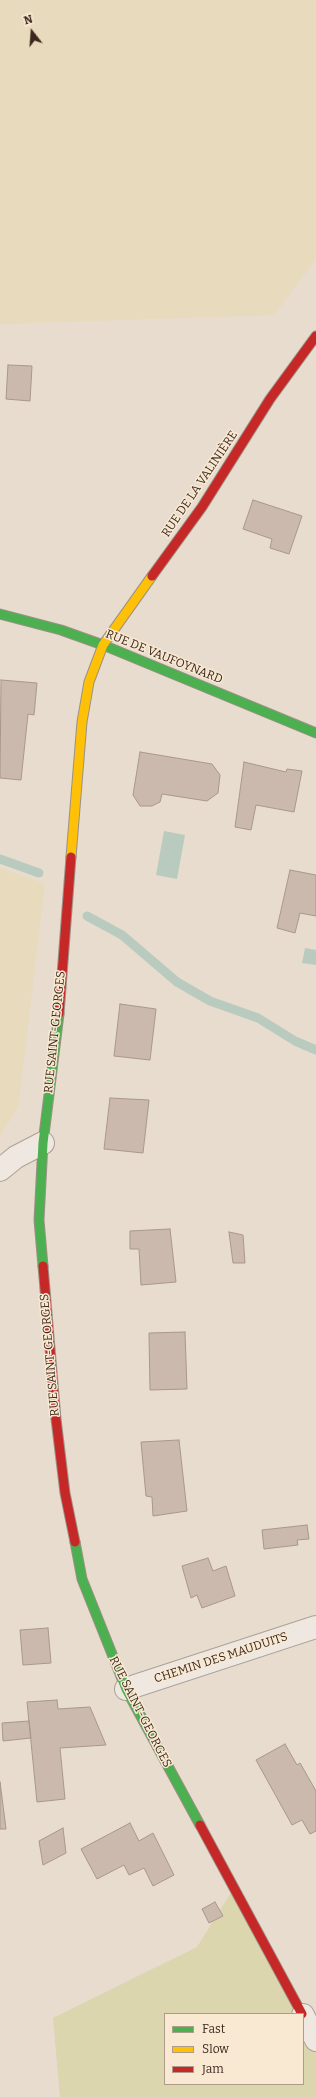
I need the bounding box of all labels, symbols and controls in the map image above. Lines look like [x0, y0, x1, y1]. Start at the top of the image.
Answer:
north arrow [12, 12, 52, 52]
text: N [22, 13, 34, 28]
street label: RUE DE LA VALINIÈRE [159, 428, 241, 540]
street label: RUE DE VAUFOYNARD [103, 627, 225, 687]
street label: RUE SAINT-GEORGES [41, 970, 69, 1094]
street label: RUE SAINT-GEORGES [37, 1293, 63, 1417]
street label: CHEMIN DES MAUDUITS [152, 1630, 290, 1686]
street label: RUE SAINT-GEORGES [106, 1654, 174, 1770]
legend [164, 2013, 304, 2085]
text: Fast [202, 2022, 225, 2036]
text: Slow [202, 2042, 229, 2056]
text: Jam [202, 2062, 224, 2076]

